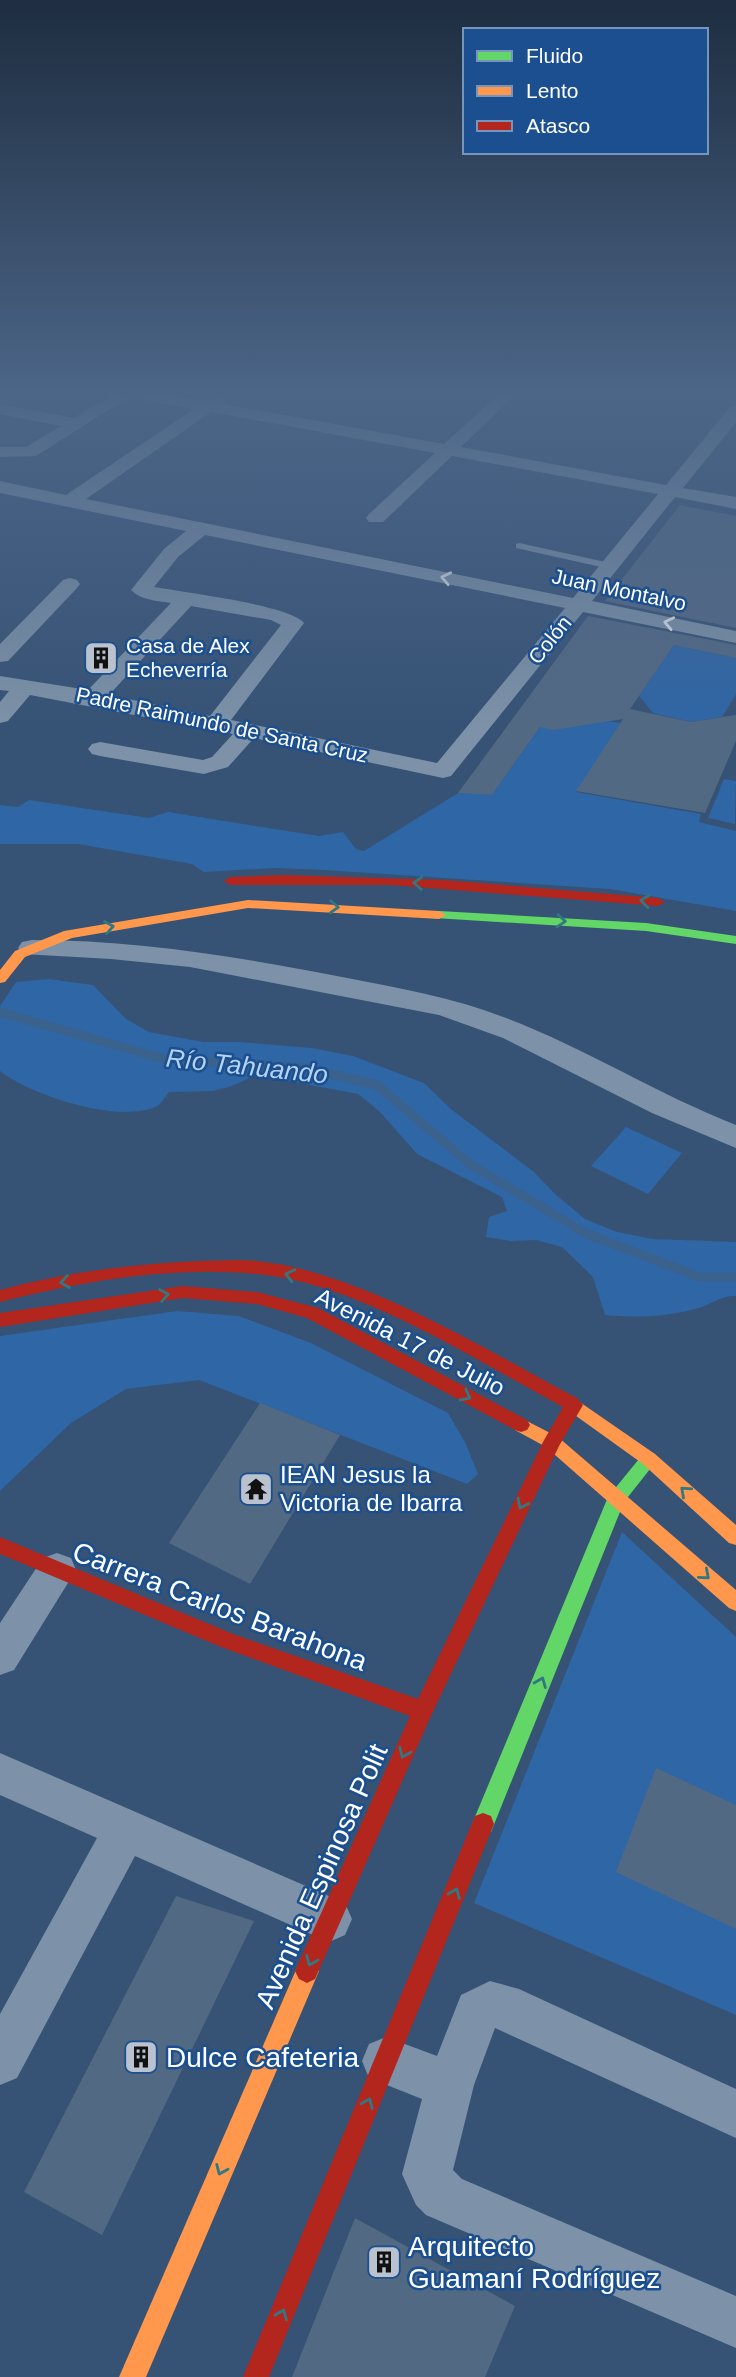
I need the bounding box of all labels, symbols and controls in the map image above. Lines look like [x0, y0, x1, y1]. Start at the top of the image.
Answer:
legend [463, 28, 708, 154]
text: Fluido [526, 44, 583, 67]
text: Lento [526, 79, 579, 102]
text: Atasco [526, 114, 590, 137]
street label: Juan Montalvo [550, 564, 688, 615]
one-way arrow [440, 571, 452, 586]
street label: Colón [523, 611, 576, 668]
one-way arrow [663, 617, 675, 632]
place label: Casa de Alex Echeverría [126, 634, 250, 681]
building icon: Casa de Alex Echeverría [82, 639, 120, 677]
street label: Padre Raimundo de Santa Cruz [74, 682, 370, 767]
one-way arrow [412, 876, 423, 891]
one-way arrow [639, 894, 650, 909]
one-way arrow [329, 899, 340, 914]
one-way arrow [556, 914, 567, 929]
one-way arrow [103, 920, 115, 935]
water label: Río Tahuando [165, 1043, 329, 1089]
one-way arrow [284, 1269, 296, 1283]
one-way arrow [59, 1274, 71, 1289]
street label: Avenida 17 de Julio [311, 1282, 509, 1401]
one-way arrow [158, 1288, 170, 1303]
one-way arrow [459, 1388, 472, 1401]
place label: IEAN Jesus la Victoria de Ibarra [280, 1461, 463, 1516]
temple icon: IEAN Jesus la Victoria de Ibarra [237, 1470, 275, 1508]
one-way arrow [680, 1487, 693, 1499]
one-way arrow [517, 1497, 531, 1509]
street label: Carrera Carlos Barahona [68, 1536, 372, 1677]
one-way arrow [697, 1567, 710, 1579]
one-way arrow [533, 1677, 547, 1690]
street label: Avenida Espinosa Polit [249, 1739, 394, 2013]
one-way arrow [398, 1746, 412, 1759]
one-way arrow [446, 1888, 460, 1900]
one-way arrow [305, 1954, 319, 1966]
building icon: Dulce Cafeteria [122, 2038, 160, 2076]
place label: Dulce Cafeteria [166, 2042, 359, 2073]
one-way arrow [360, 2098, 374, 2111]
one-way arrow [215, 2163, 229, 2175]
place label: Arquitecto Guamaní Rodríguez [408, 2231, 660, 2294]
building icon: Arquitecto Guamaní Rodríguez [365, 2243, 403, 2281]
one-way arrow [273, 2308, 287, 2320]

